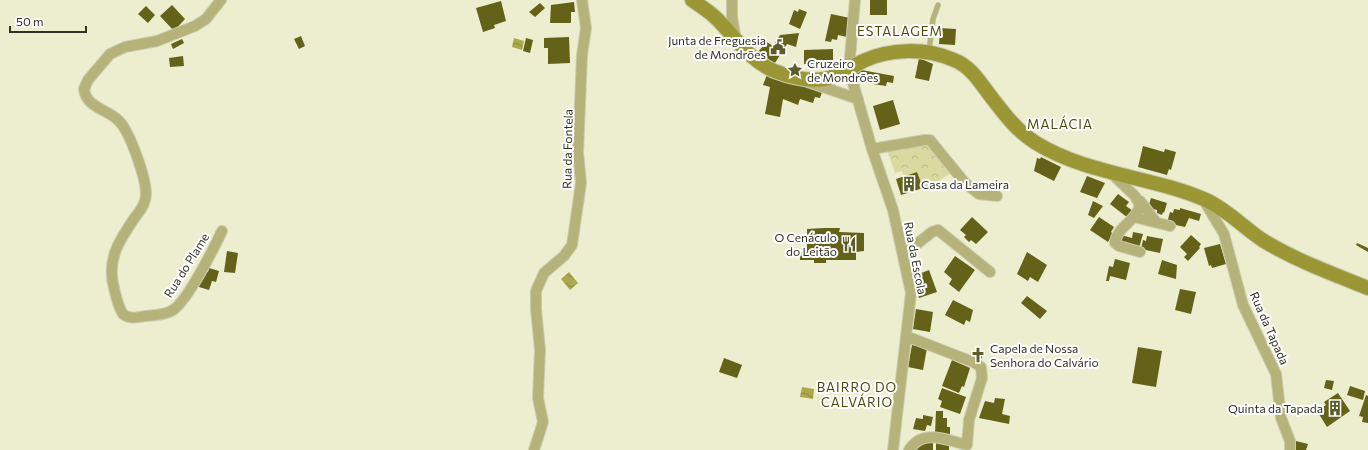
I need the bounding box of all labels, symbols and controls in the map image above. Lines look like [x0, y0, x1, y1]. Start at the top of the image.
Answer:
scale bar [10, 8, 86, 34]
text: 50 m [16, 14, 44, 28]
district label: ESTALAGEM [857, 23, 943, 39]
place label: Junta de Freguesia de Mondrões [668, 33, 766, 61]
public building icon: Junta de Freguesia de Mondrões [769, 38, 787, 56]
place label: Cruzeiro de Mondrões [807, 56, 879, 84]
place icon: Cruzeiro de Mondrões [786, 61, 804, 79]
street label: Rua da Fontela [559, 109, 575, 189]
district label: MALÁCIA [1027, 115, 1093, 132]
building icon: Casa da Lameira [900, 175, 918, 193]
place label: Casa da Lameira [921, 177, 1009, 191]
street label: Rua da Escola [902, 220, 930, 296]
street label: Rua do Plame [161, 230, 211, 300]
place label: O Cenáculo do Leitão [774, 230, 837, 258]
restaurant icon: O Cenáculo do Leitão [840, 235, 858, 253]
street label: Rua da Tapada [1248, 289, 1292, 367]
place label: Capela de Nossa Senhora do Calvário [990, 341, 1099, 369]
church icon: Capela de Nossa Senhora do Calvário [969, 346, 987, 364]
district label: BAIRRO DO CALVÁRIO [817, 379, 897, 410]
building icon: Quinta da Tapada [1326, 399, 1344, 417]
place label: Quinta da Tapada [1228, 401, 1323, 415]

